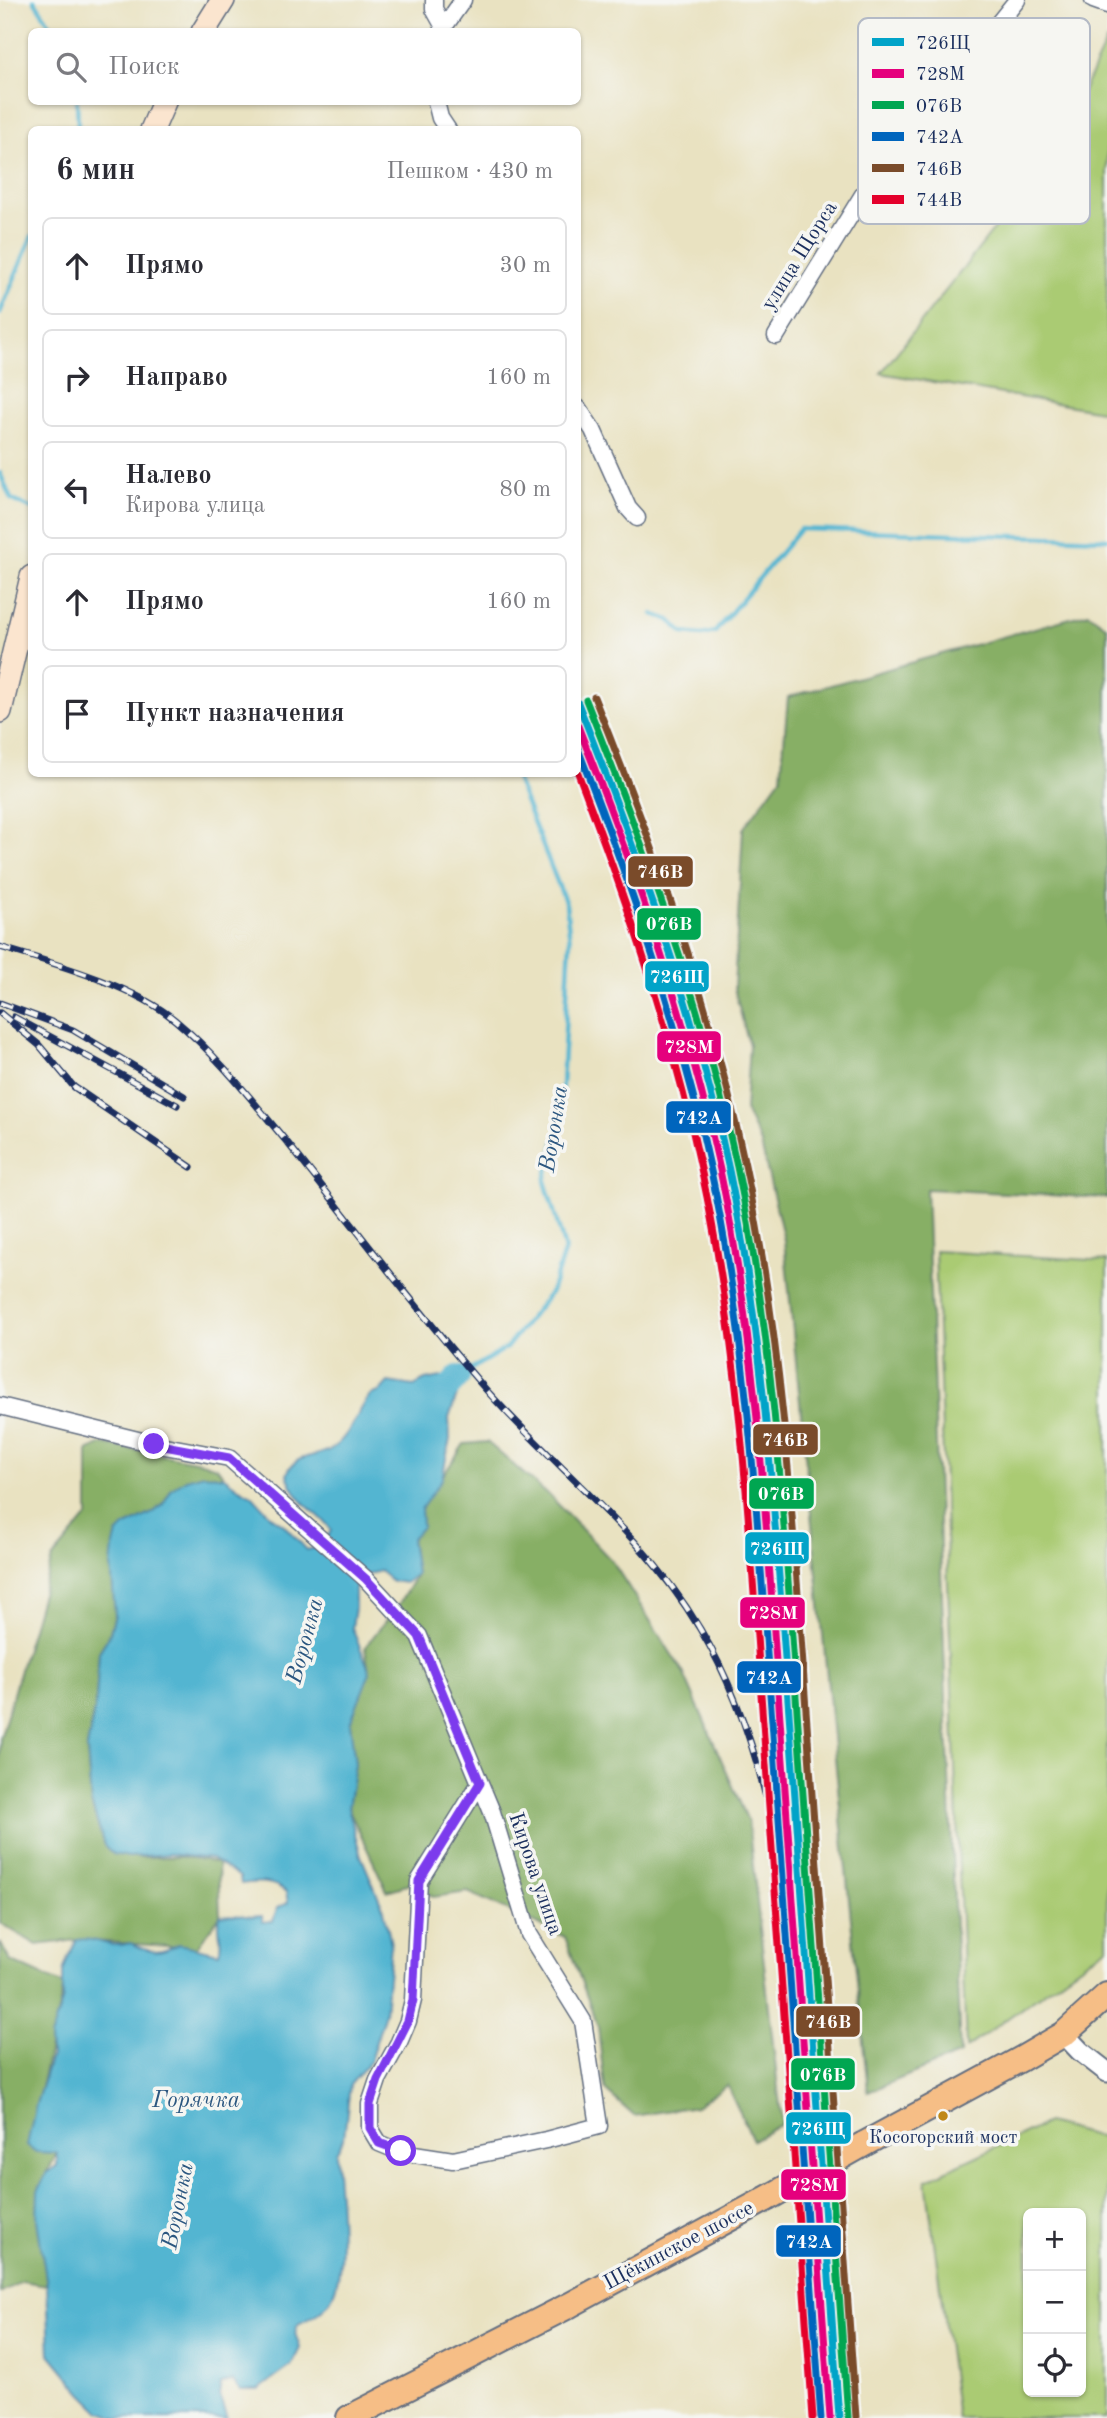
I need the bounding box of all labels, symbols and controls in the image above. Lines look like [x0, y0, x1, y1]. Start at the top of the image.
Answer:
legend [858, 18, 1090, 224]
search box [28, 28, 581, 105]
text: 726Щ [916, 35, 970, 54]
icon: search [52, 48, 90, 86]
text: Поиск [108, 54, 180, 80]
text: 728М [916, 66, 965, 85]
text: 076В [916, 98, 962, 117]
text: 742А [916, 129, 964, 148]
text: 6 мин [56, 156, 135, 186]
text: Пешком · 430 m [387, 160, 553, 183]
text: 746В [916, 161, 962, 180]
text: 744В [916, 192, 962, 211]
street label: улица Щорса [758, 198, 842, 314]
icon: ahead [58, 247, 96, 285]
text: Прямо [125, 253, 204, 279]
text: 30 m [500, 254, 551, 277]
icon: right [58, 359, 96, 397]
text: Направо [125, 365, 228, 391]
text: 160 m [486, 366, 551, 389]
text: Налево [125, 463, 212, 489]
icon: left [58, 471, 96, 509]
text: 80 m [500, 478, 551, 501]
text: Кирова улица [125, 494, 265, 517]
icon: ahead [58, 583, 96, 621]
text: Прямо [125, 589, 204, 615]
text: 160 m [486, 590, 551, 613]
icon: arrive [58, 695, 96, 733]
text: Пункт назначения [125, 701, 344, 727]
line badge: 746В [627, 855, 694, 888]
text: 746В [637, 864, 683, 883]
line badge: 076В [636, 907, 702, 941]
text: 076В [646, 916, 692, 935]
line badge: 726Щ [644, 960, 710, 993]
text: 726Щ [650, 969, 705, 988]
line badge: 728М [656, 1030, 722, 1063]
text: 728М [664, 1039, 714, 1058]
water label: Воронка [536, 1084, 573, 1175]
line badge: 742А [665, 1100, 732, 1134]
text: 742А [675, 1110, 723, 1129]
line badge: 746В [752, 1423, 819, 1456]
route end [138, 1428, 169, 1459]
text: 746В [762, 1432, 808, 1451]
line badge: 076В [748, 1477, 815, 1510]
text: 076В [758, 1486, 804, 1505]
line badge: 726Щ [744, 1531, 810, 1565]
text: 726Щ [750, 1541, 805, 1560]
water label: Воронка [282, 1596, 328, 1687]
line badge: 728М [739, 1596, 806, 1629]
text: 728М [748, 1605, 798, 1624]
line badge: 742А [736, 1660, 802, 1694]
text: 742А [745, 1670, 793, 1689]
street label: Кирова улица [504, 1810, 566, 1938]
line badge: 746В [795, 2005, 861, 2038]
text: 746В [805, 2014, 851, 2033]
line badge: 076В [790, 2057, 856, 2091]
text: 076В [800, 2067, 846, 2086]
water label: Горячка [151, 2089, 240, 2113]
marker: Косогорский мост [936, 2109, 950, 2123]
line badge: 726Щ [785, 2111, 852, 2145]
text: 726Щ [791, 2121, 846, 2140]
place label: Косогорский мост [869, 2129, 1017, 2148]
route start [385, 2135, 416, 2166]
water label: Воронка [158, 2161, 199, 2252]
line badge: 728М [780, 2168, 847, 2201]
text: 728М [789, 2177, 839, 2196]
street label: Щёкинское шоссе [601, 2198, 757, 2294]
map controls [1023, 2208, 1086, 2397]
button: + [1023, 2208, 1086, 2271]
line badge: 742А [775, 2224, 842, 2258]
text: 742А [785, 2234, 833, 2253]
button: − [1023, 2271, 1086, 2334]
button: locate [1023, 2334, 1086, 2397]

